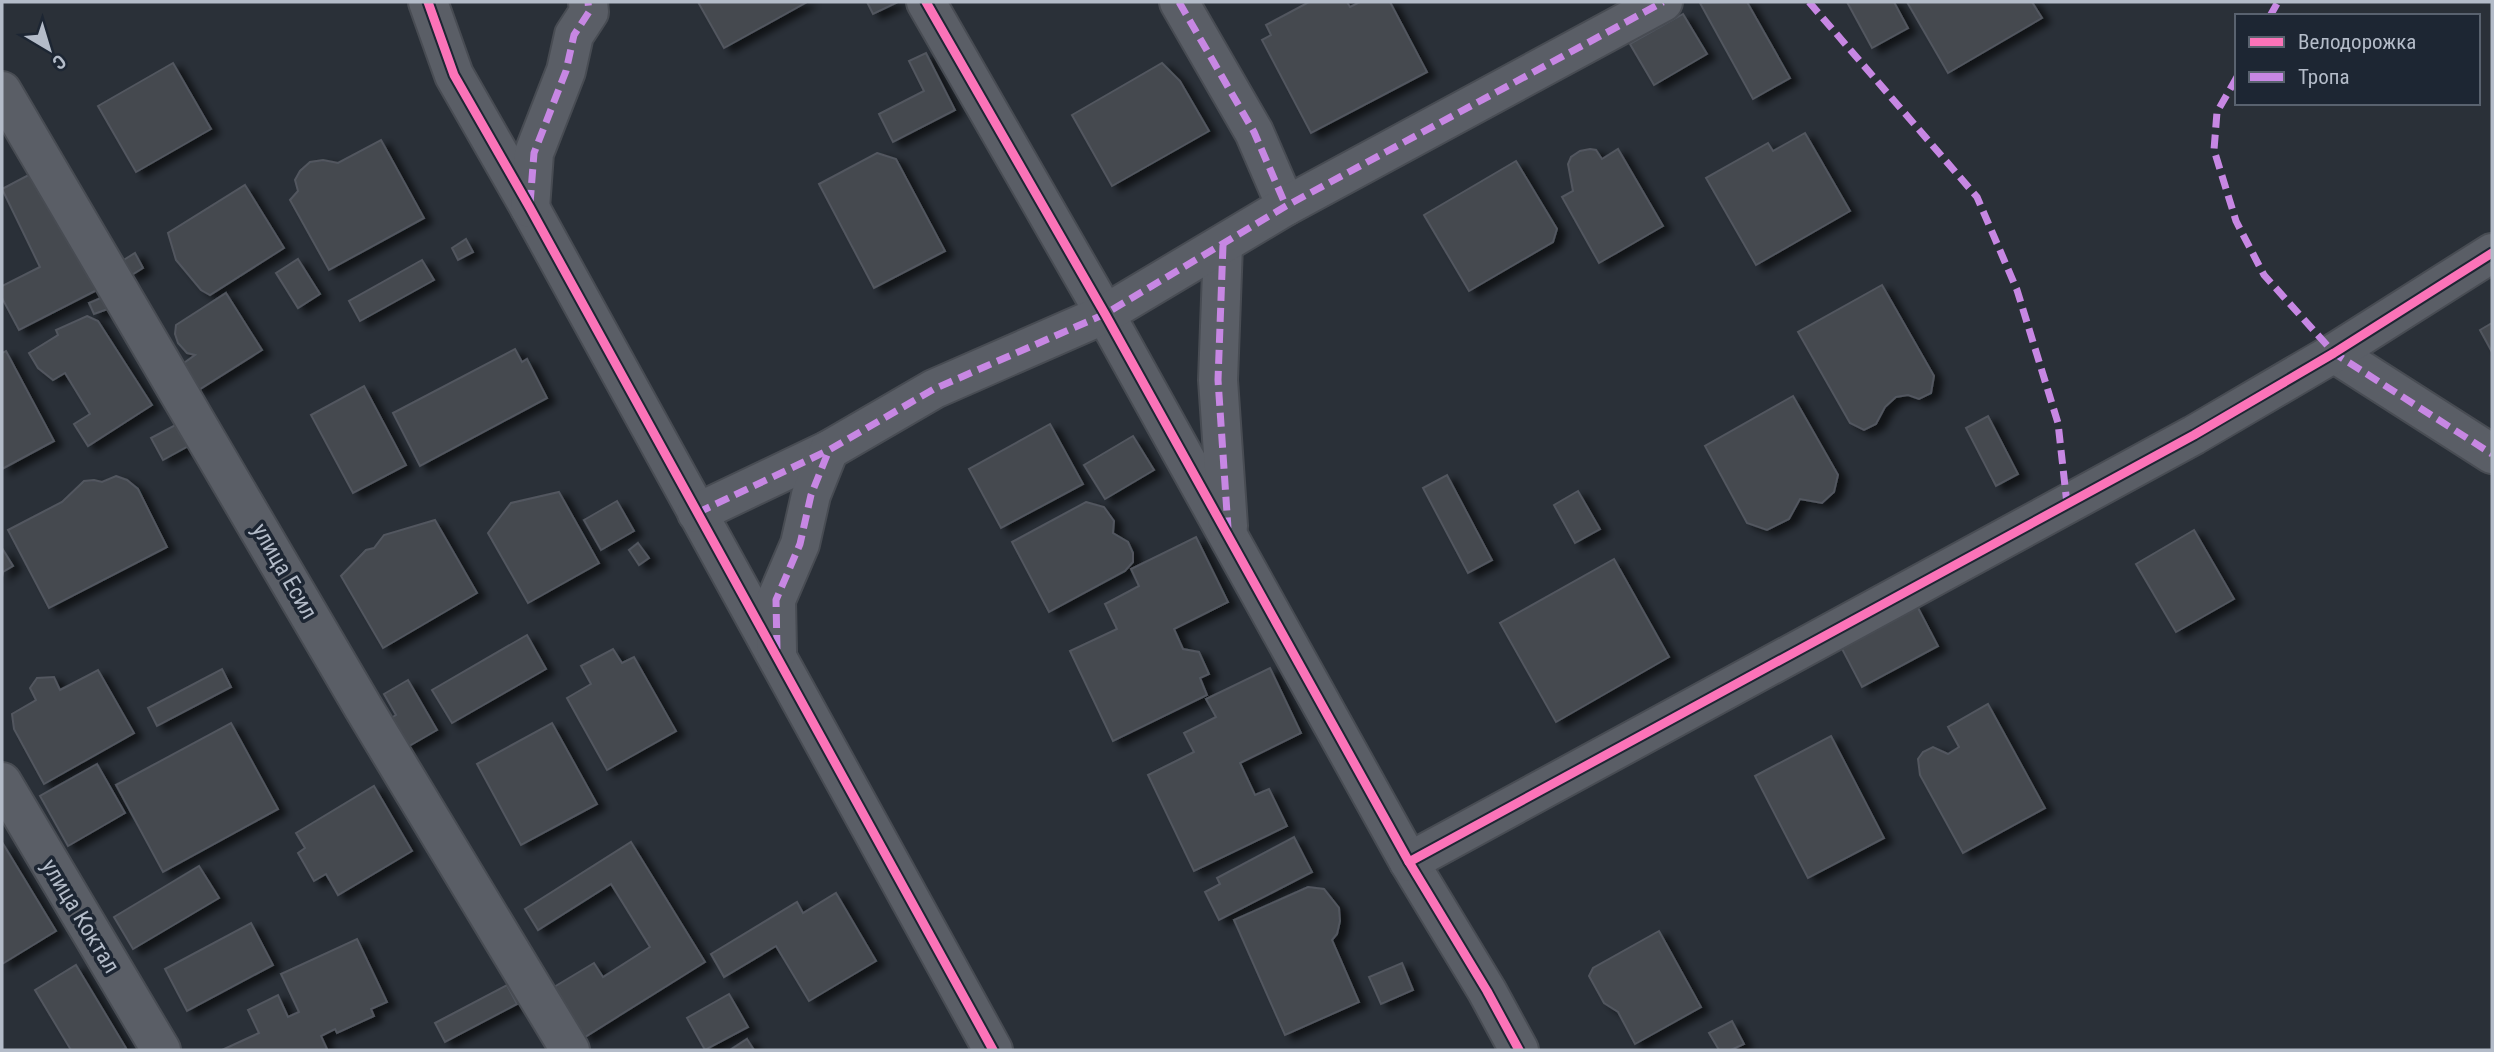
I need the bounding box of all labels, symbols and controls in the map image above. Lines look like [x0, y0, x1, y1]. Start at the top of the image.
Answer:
north arrow [14, 14, 84, 84]
legend [2235, 14, 2480, 105]
text: Велодорожка [2298, 30, 2416, 54]
text: С [48, 50, 71, 75]
text: Тропа [2298, 65, 2349, 89]
street label: улица Есил [246, 519, 323, 624]
street label: улица Коктал [36, 854, 125, 978]

